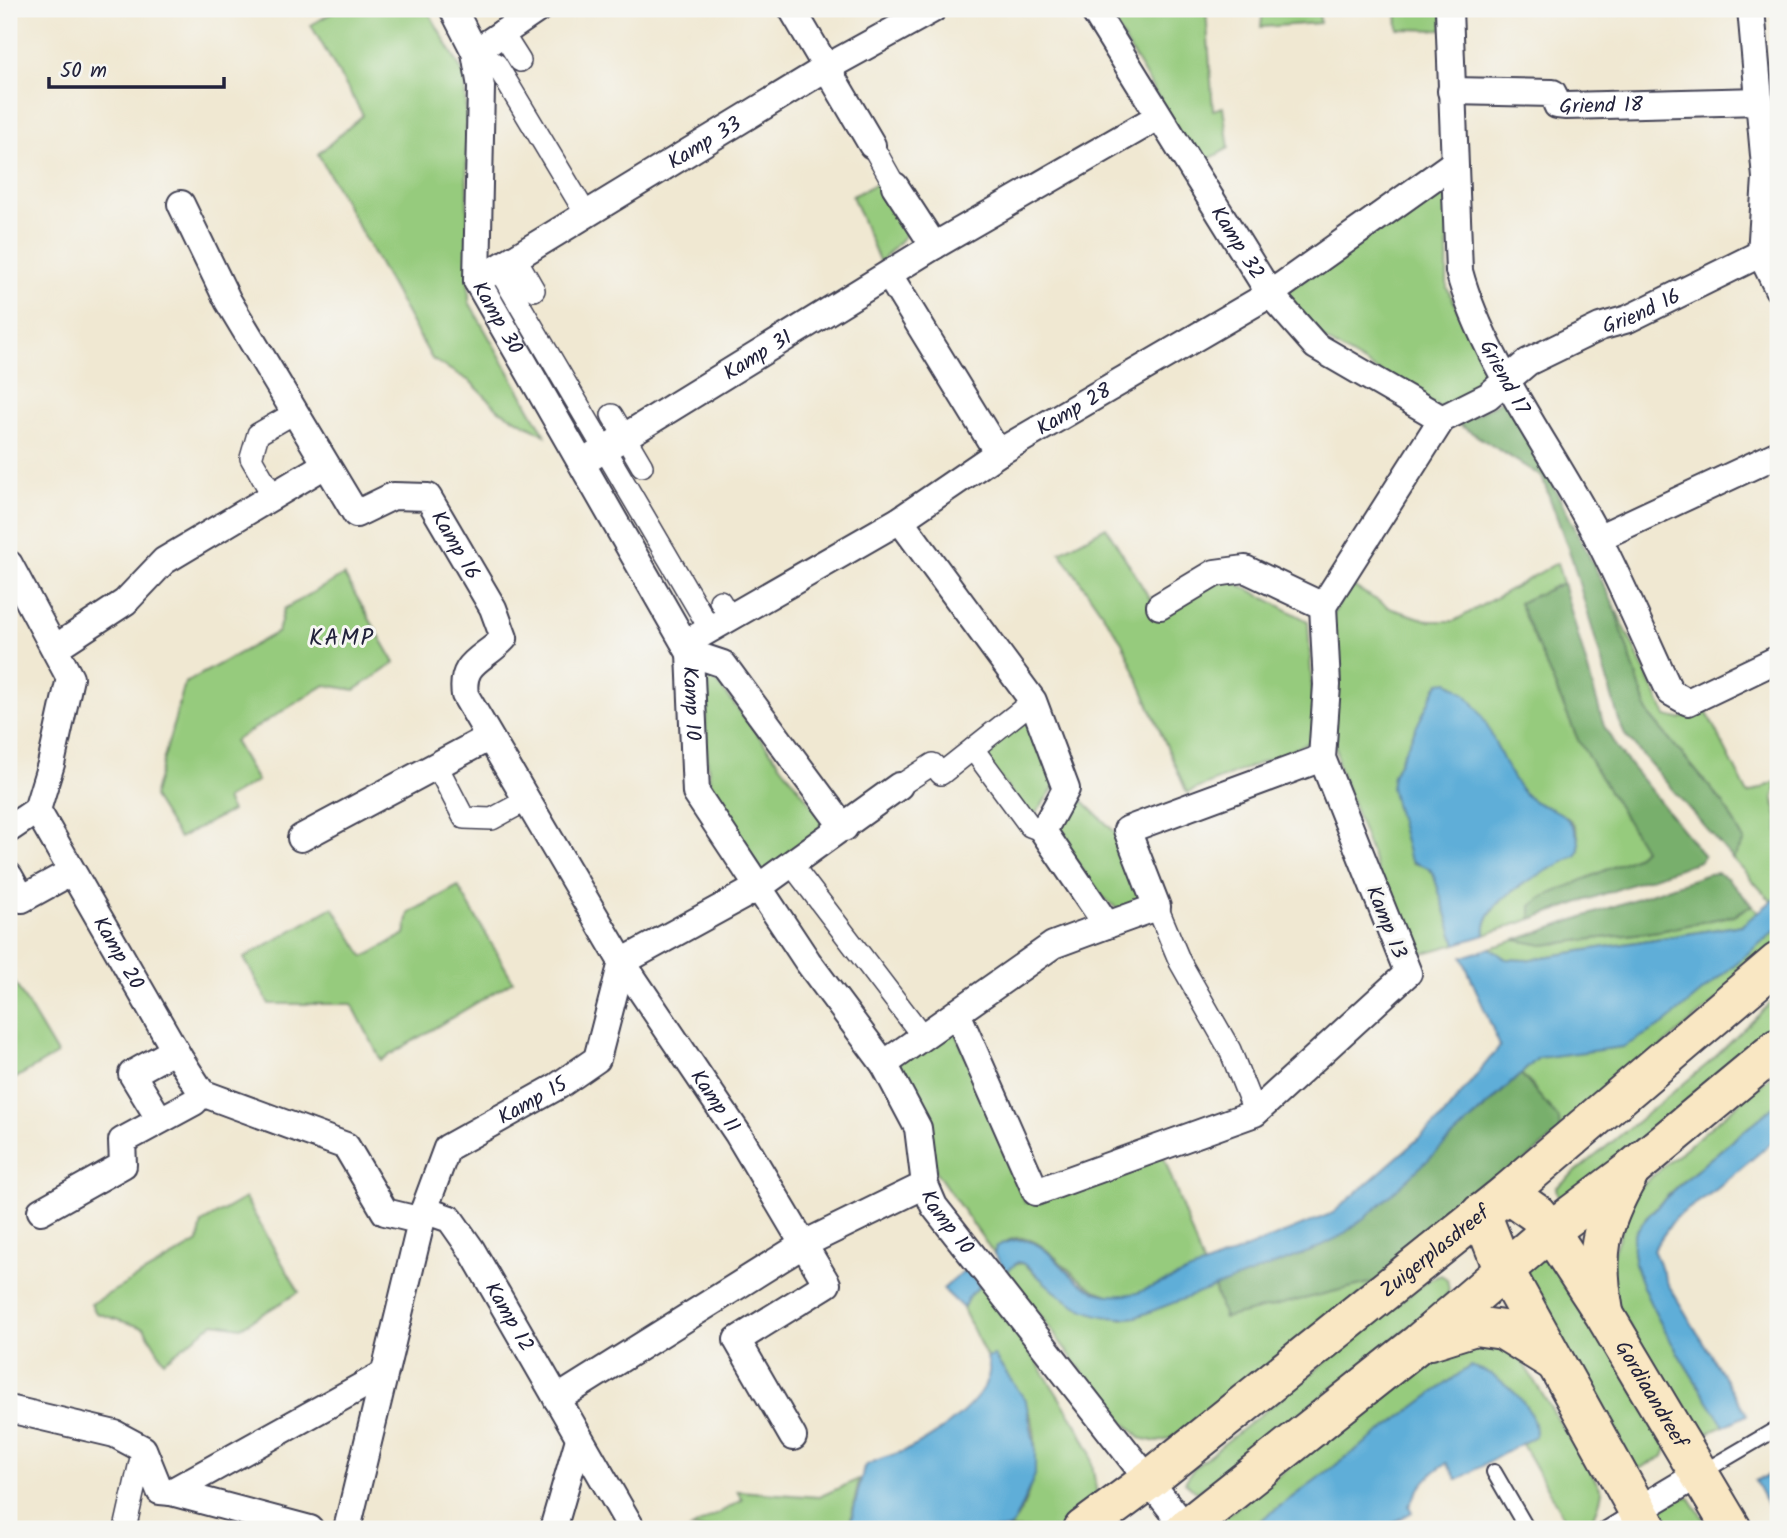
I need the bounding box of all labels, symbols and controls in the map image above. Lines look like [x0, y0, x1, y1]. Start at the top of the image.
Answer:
scale bar [49, 46, 224, 90]
text: 50 m [60, 55, 107, 88]
street label: Griend 18 [1558, 89, 1644, 125]
street label: Kamp 33 [661, 108, 748, 179]
street label: Kamp 32 [1201, 200, 1272, 287]
street label: Kamp 30 [462, 275, 531, 361]
street label: Griend 16 [1599, 281, 1687, 343]
street label: Kamp 31 [717, 322, 799, 390]
street label: Griend 17 [1470, 335, 1538, 422]
street label: Kamp 28 [1030, 375, 1118, 445]
street label: Kamp 16 [421, 505, 488, 587]
district label: KAMP [309, 621, 375, 657]
street label: Kamp 10 [673, 665, 709, 741]
street label: Kamp 13 [1356, 881, 1415, 964]
street label: Kamp 20 [83, 910, 152, 996]
street label: Kamp 11 [681, 1063, 748, 1140]
street label: Kamp 15 [492, 1068, 576, 1134]
street label: Kamp 10 [911, 1185, 981, 1263]
street label: Zuigerplasdreef [1373, 1197, 1499, 1307]
street label: Kamp 12 [475, 1276, 542, 1359]
street label: Gordiaandreef [1605, 1335, 1696, 1456]

